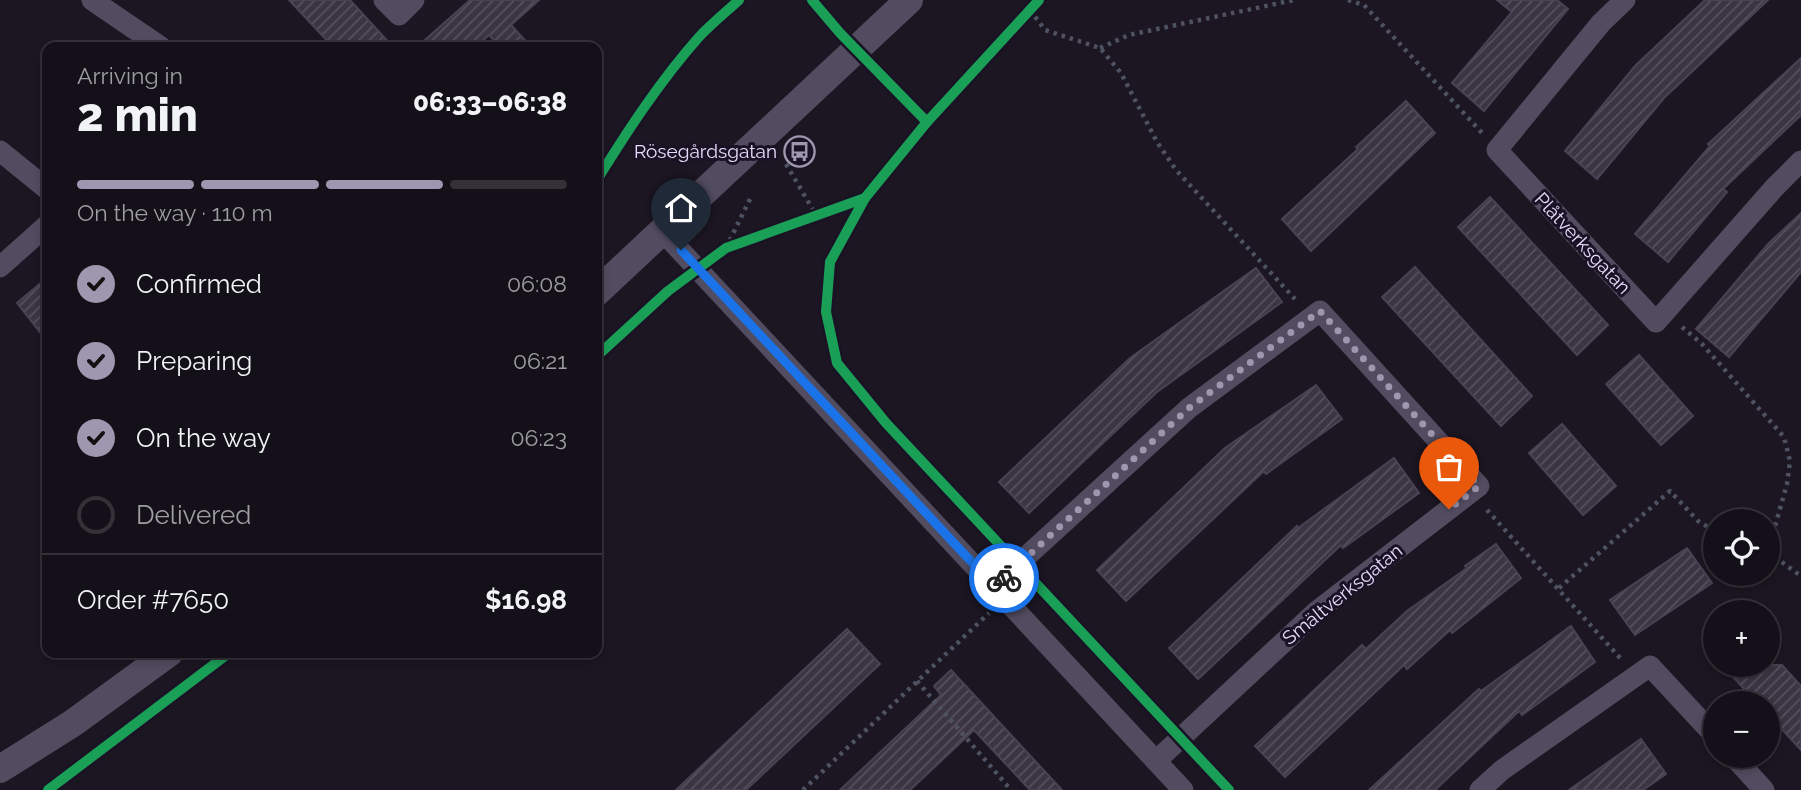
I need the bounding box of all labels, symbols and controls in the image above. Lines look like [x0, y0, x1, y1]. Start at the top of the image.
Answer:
text: Arriving in [77, 62, 183, 89]
text: 06:33–06:38 [413, 87, 567, 117]
text: 2 min [77, 88, 198, 142]
bus stop icon: Rösegårdsgatan [783, 134, 817, 168]
place label: Rösegårdsgatan [634, 140, 777, 162]
pin [651, 178, 711, 250]
street label: Plåtverksgatan [1531, 188, 1635, 298]
icon: home [662, 189, 700, 227]
text: On the way · 110 m [77, 199, 273, 226]
icon: check [77, 265, 115, 303]
text: Confirmed [136, 269, 262, 299]
text: 06:08 [507, 270, 567, 297]
icon: check [77, 342, 115, 380]
text: Preparing [136, 346, 252, 376]
text: 06:21 [513, 347, 567, 374]
icon: check [77, 419, 115, 457]
text: On the way [136, 423, 271, 453]
text: 06:23 [510, 424, 567, 451]
pin [1419, 437, 1479, 509]
icon: bag [1430, 448, 1468, 486]
text: Delivered [136, 500, 251, 530]
map controls [1703, 509, 1780, 768]
button: locate [1703, 509, 1780, 586]
street label: Smältverksgatan [1278, 539, 1406, 649]
courier [969, 543, 1039, 613]
icon: bike [985, 559, 1023, 597]
text: Order #7650 [77, 585, 229, 615]
text: $16.98 [485, 585, 567, 615]
button: + [1703, 600, 1780, 677]
button: − [1703, 691, 1780, 768]

